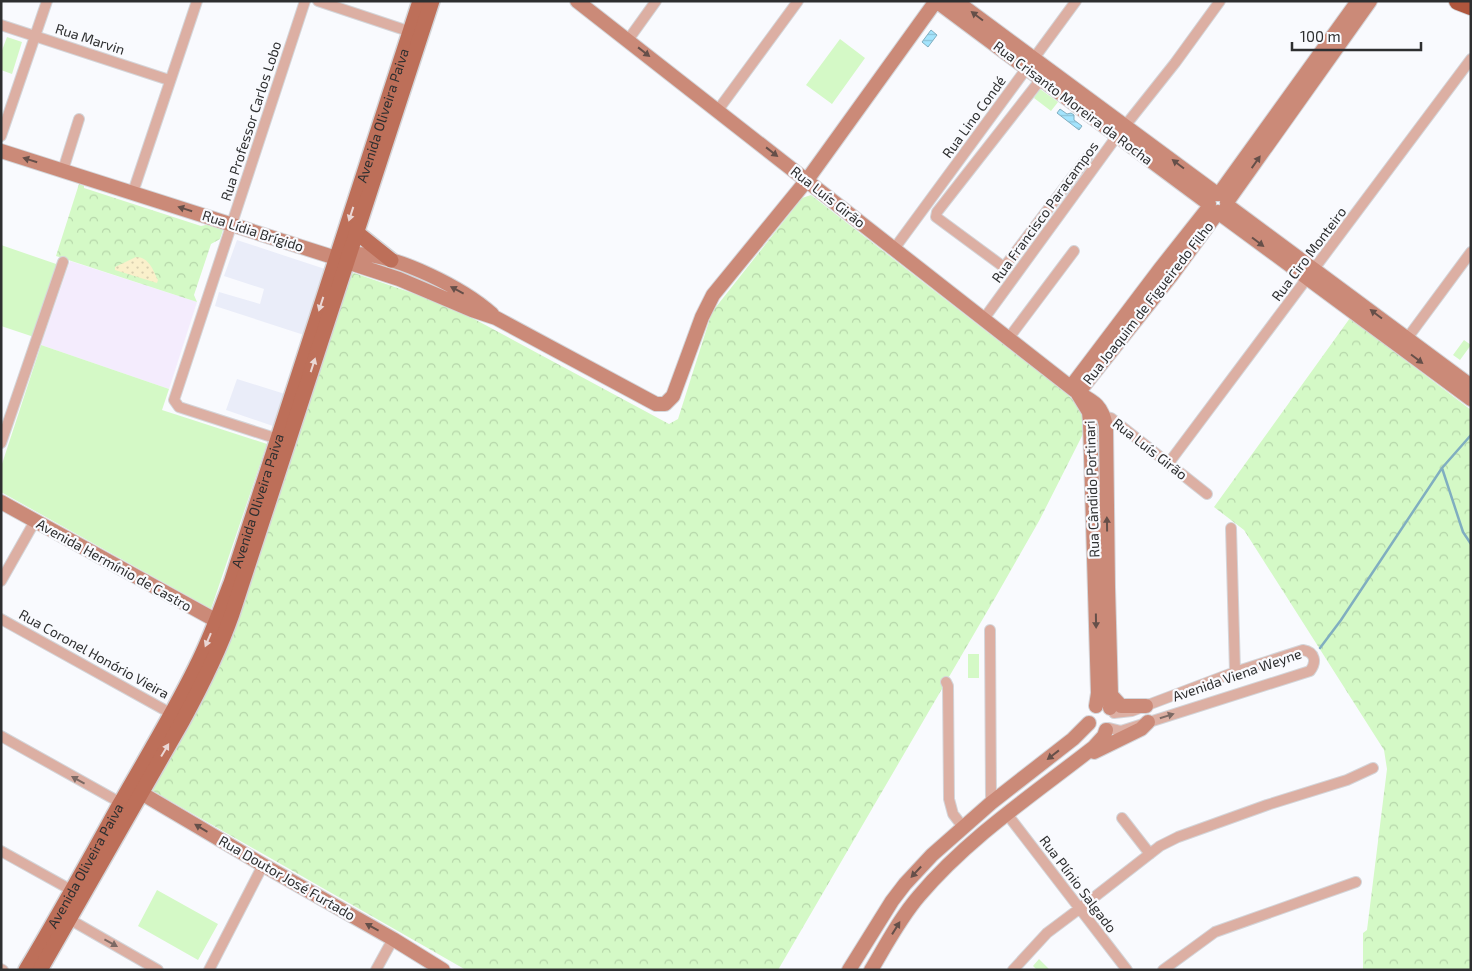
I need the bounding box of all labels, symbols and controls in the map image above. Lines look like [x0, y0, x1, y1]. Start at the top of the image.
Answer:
one-way arrow [971, 11, 984, 22]
street label: Rua Marvin [53, 19, 127, 58]
scale bar [1292, 20, 1421, 52]
text: 100 m [1300, 27, 1341, 45]
street label: Rua Crisanto Moreira da Rocha [990, 37, 1156, 168]
street label: Rua Professor Carlos Lobo [217, 39, 284, 203]
street label: Avenida Oliveira Paiva [353, 46, 412, 185]
one-way arrow [637, 47, 651, 57]
street label: Rua Lino Condé [938, 73, 1009, 161]
street label: Rua Francisco Paracampos [988, 138, 1102, 286]
one-way arrow [765, 147, 778, 158]
one-way arrow [1251, 155, 1261, 169]
one-way arrow [23, 156, 38, 163]
one-way arrow [1172, 159, 1185, 170]
street label: Rua Luís Girão [788, 162, 869, 231]
street label: Rua Ciro Monteiro [1268, 203, 1350, 304]
one-way arrow [178, 204, 193, 212]
street label: Rua Lídia Brígido [200, 206, 306, 255]
one-way arrow [346, 207, 354, 222]
street label: Rua Joaquim de Figueiredo Filho [1079, 218, 1217, 388]
one-way arrow [1251, 236, 1264, 247]
one-way arrow [449, 286, 464, 294]
one-way arrow [317, 297, 325, 312]
one-way arrow [1370, 309, 1383, 320]
one-way arrow [1410, 354, 1424, 364]
one-way arrow [310, 357, 318, 372]
street label: Rua Luís Girão [1110, 414, 1191, 483]
street label: Rua Cândido Portinari [1081, 420, 1102, 558]
street label: Avenida Oliveira Paiva [228, 431, 287, 570]
street label: Avenida Hermínio de Castro [34, 515, 195, 614]
one-way arrow [1103, 516, 1111, 532]
street label: Rua Coronel Honório Vieira [16, 605, 172, 702]
one-way arrow [1092, 613, 1100, 629]
one-way arrow [203, 633, 211, 647]
street label: Avenida Viena Weyne [1170, 644, 1304, 705]
one-way arrow [1160, 712, 1175, 720]
one-way arrow [160, 744, 169, 757]
one-way arrow [1047, 750, 1060, 761]
one-way arrow [72, 775, 85, 784]
street label: Avenida Oliveira Paiva [44, 800, 127, 931]
one-way arrow [194, 824, 207, 833]
street label: Rua Doutor José Furtado [216, 832, 358, 924]
street label: Rua Plínio Salgado [1036, 832, 1120, 936]
one-way arrow [910, 865, 922, 877]
one-way arrow [892, 921, 901, 934]
one-way arrow [365, 922, 378, 931]
one-way arrow [104, 939, 118, 947]

